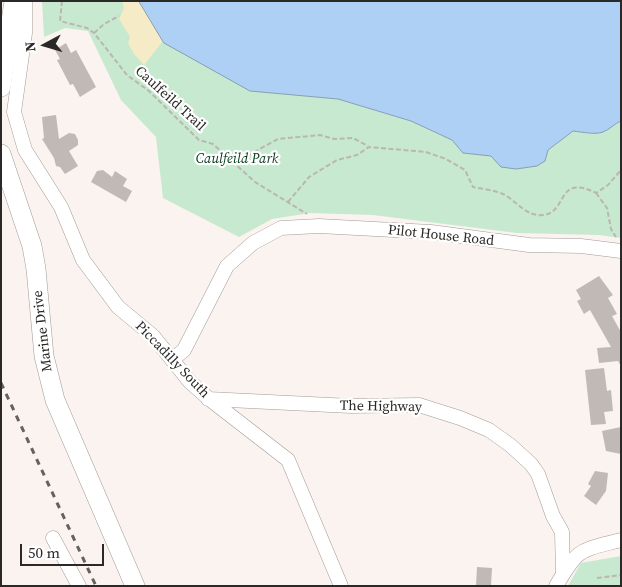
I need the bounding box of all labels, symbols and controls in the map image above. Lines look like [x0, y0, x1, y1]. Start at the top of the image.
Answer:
north arrow [20, 20, 70, 70]
text: N [20, 40, 41, 53]
street label: Caulfeild Trail [131, 63, 209, 135]
park label: Caulfeild Park [196, 151, 278, 167]
street label: Pilot House Road [387, 222, 495, 250]
street label: Marine Drive [30, 289, 56, 373]
street label: Piccadilly South [131, 318, 213, 402]
street label: The Highway [340, 398, 422, 416]
scale bar [22, 534, 106, 566]
text: 50 m [28, 542, 60, 563]

